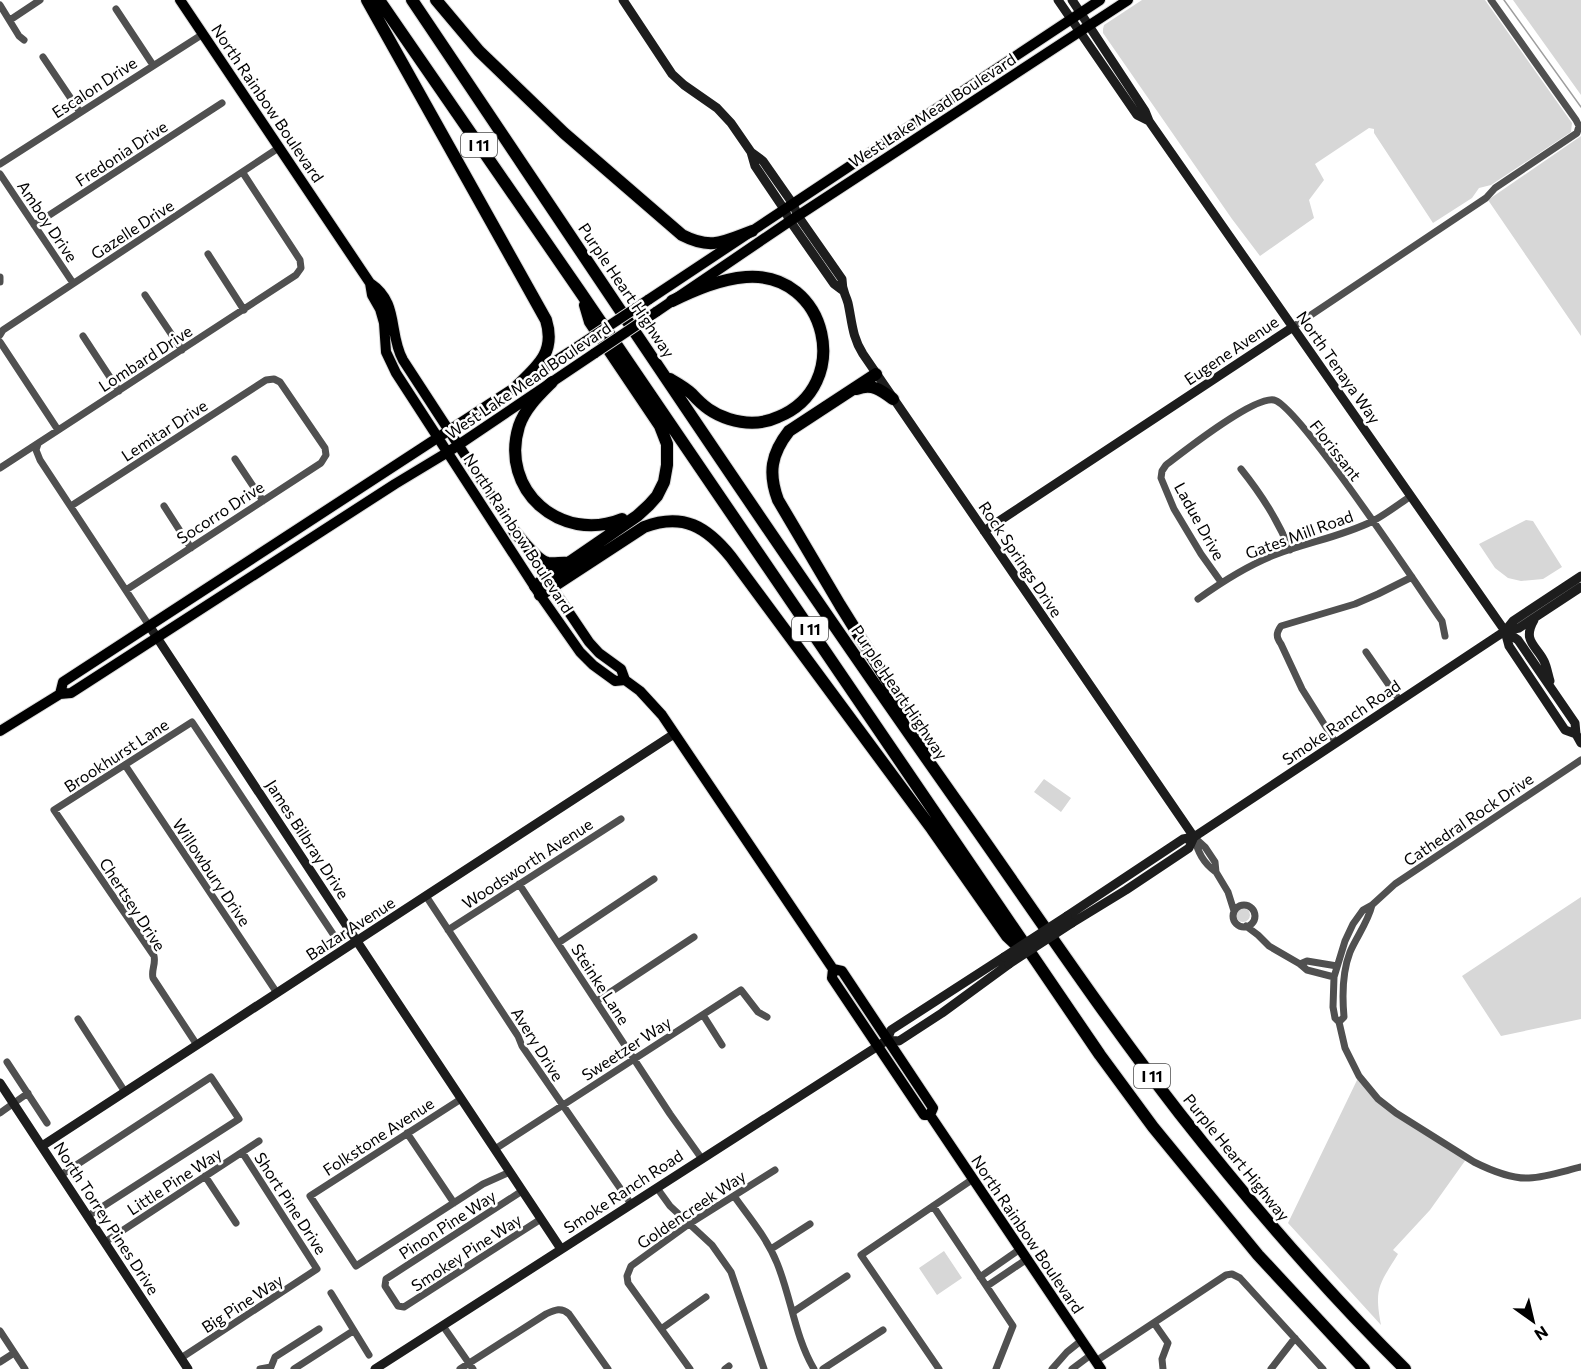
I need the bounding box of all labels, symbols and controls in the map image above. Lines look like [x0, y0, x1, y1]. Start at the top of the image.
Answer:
street label: North Rainbow Boulevard [208, 20, 328, 186]
street label: West Lake Mead Boulevard [845, 49, 1019, 171]
street label: Escalon Drive [48, 52, 140, 122]
street label: Fredonia Drive [72, 116, 170, 190]
road number: I 11 [461, 133, 497, 157]
street label: Amboy Drive [14, 177, 82, 265]
street label: Gazelle Drive [87, 195, 177, 263]
street label: Purple Heart Highway [575, 219, 679, 361]
street label: North Tenaya Way [1293, 307, 1385, 427]
street label: Eugene Avenue [1180, 312, 1282, 388]
street label: West Lake Mead Boulevard [442, 318, 614, 442]
street label: Lombard Drive [95, 321, 195, 395]
street label: Lemitar Drive [117, 395, 211, 465]
street label: Florissant [1306, 416, 1366, 485]
street label: North Rainbow Boulevard [460, 450, 578, 616]
street label: Socorro Drive [173, 477, 267, 547]
street label: Ladue Drive [1171, 479, 1229, 563]
street label: Rock Springs Drive [975, 497, 1067, 621]
street label: Gates Mill Road [1243, 506, 1355, 562]
road number: I 11 [792, 617, 828, 641]
street label: Purple Heart Highway [848, 621, 952, 763]
street label: Smoke Ranch Road [1278, 675, 1404, 769]
street label: Brookhurst Lane [60, 714, 172, 796]
street label: Cathedral Rock Drive [1399, 768, 1537, 870]
street label: James Bilbray Drive [262, 776, 354, 902]
street label: Woodsworth Avenue [458, 814, 596, 912]
street label: Willowbury Drive [169, 815, 255, 929]
street label: Chertsey Drive [96, 854, 170, 954]
street label: Balzar Avenue [302, 892, 398, 964]
street label: Steinke Lane [568, 940, 634, 1028]
street label: Avery Drive [508, 1004, 568, 1084]
street label: Sweetzer Way [578, 1012, 674, 1084]
road number: I 11 [1134, 1064, 1170, 1088]
street label: Purple Heart Highway [1180, 1090, 1294, 1224]
street label: Folkstone Avenue [319, 1093, 437, 1179]
street label: North Torrey Pines Drive [50, 1138, 164, 1298]
street label: Little Pine Way [123, 1143, 225, 1219]
street label: Smoke Ranch Road [560, 1145, 686, 1237]
street label: Short Pine Drive [251, 1149, 331, 1257]
street label: North Rainbow Boulevard [968, 1151, 1088, 1317]
street label: Goldencreek Way [633, 1166, 749, 1252]
street label: Pinon Pine Way [395, 1186, 499, 1262]
street label: Smokey Pine Way [407, 1209, 525, 1295]
street label: Big Pine Way [198, 1270, 286, 1336]
north arrow [1503, 1291, 1563, 1351]
text: N [1531, 1323, 1552, 1345]

